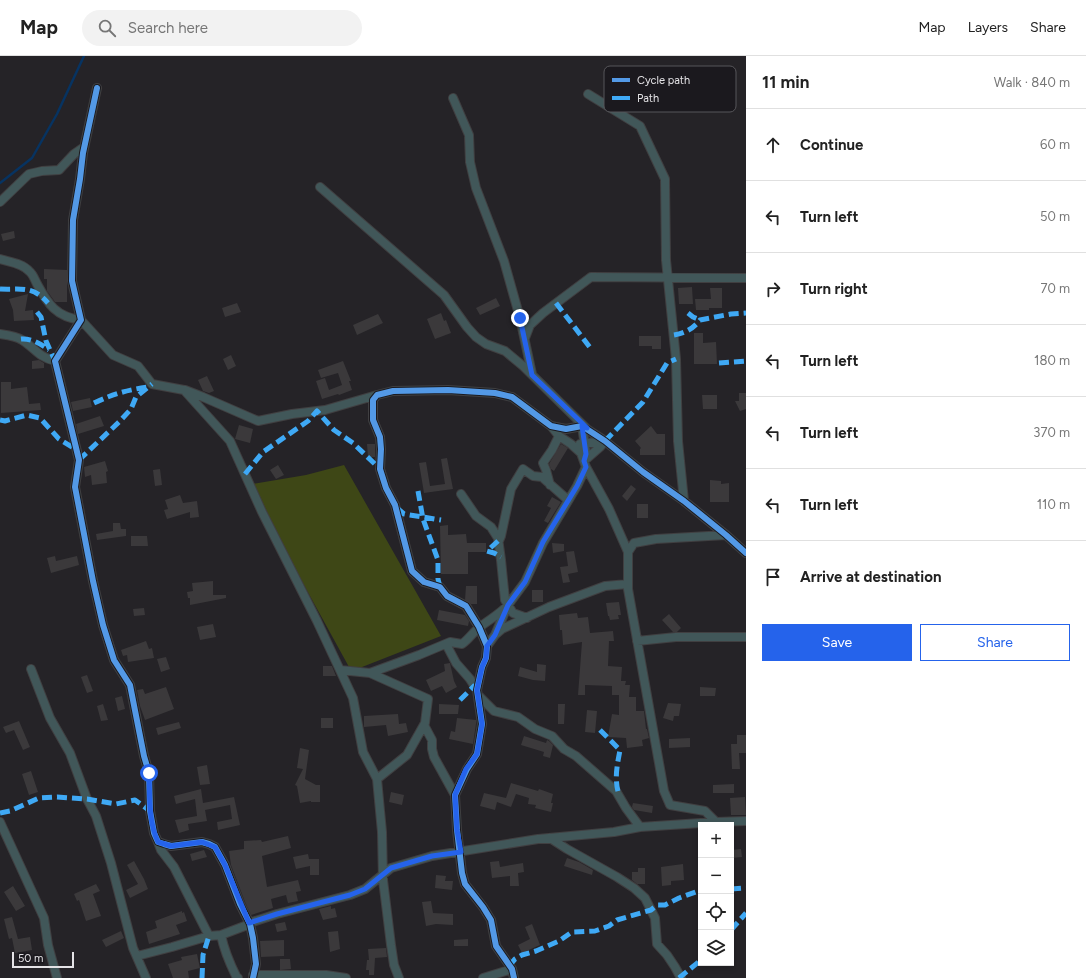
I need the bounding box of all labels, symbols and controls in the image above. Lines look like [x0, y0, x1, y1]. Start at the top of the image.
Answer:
search box [82, 10, 362, 46]
text: Map [20, 16, 58, 39]
icon: search [96, 17, 118, 39]
text: Search here [128, 19, 208, 37]
text: Map [918, 19, 946, 36]
text: Layers [968, 19, 1008, 36]
text: Share [1030, 19, 1066, 36]
legend [604, 66, 736, 112]
text: 11 min [762, 72, 809, 92]
text: Cycle path [637, 74, 690, 87]
text: Walk · 840 m [994, 75, 1070, 90]
text: Path [637, 92, 659, 105]
icon: ahead [762, 134, 784, 156]
text: Continue [800, 136, 863, 154]
text: 60 m [1040, 137, 1070, 152]
icon: left [762, 206, 784, 228]
text: Turn left [800, 208, 858, 226]
text: 50 m [1040, 209, 1070, 224]
icon: right [762, 278, 784, 300]
text: Turn right [800, 280, 868, 298]
text: 70 m [1040, 281, 1070, 296]
route end [511, 309, 529, 327]
icon: left [762, 350, 784, 372]
text: Turn left [800, 352, 858, 370]
text: 180 m [1034, 353, 1070, 368]
icon: left [762, 422, 784, 444]
text: Turn left [800, 424, 858, 442]
text: 370 m [1033, 425, 1070, 440]
icon: left [762, 494, 784, 516]
text: Turn left [800, 496, 858, 514]
text: 110 m [1037, 497, 1070, 512]
icon: arrive [762, 566, 784, 588]
text: Arrive at destination [800, 568, 941, 586]
button: Save [762, 624, 912, 661]
button: Share [920, 624, 1070, 661]
route start [140, 764, 158, 782]
map controls [698, 822, 734, 966]
button: + [698, 822, 734, 858]
button: − [698, 858, 734, 894]
button: locate [698, 894, 734, 930]
button: layers [698, 930, 734, 966]
scale bar [12, 950, 74, 969]
text: 50 m [18, 952, 43, 965]

